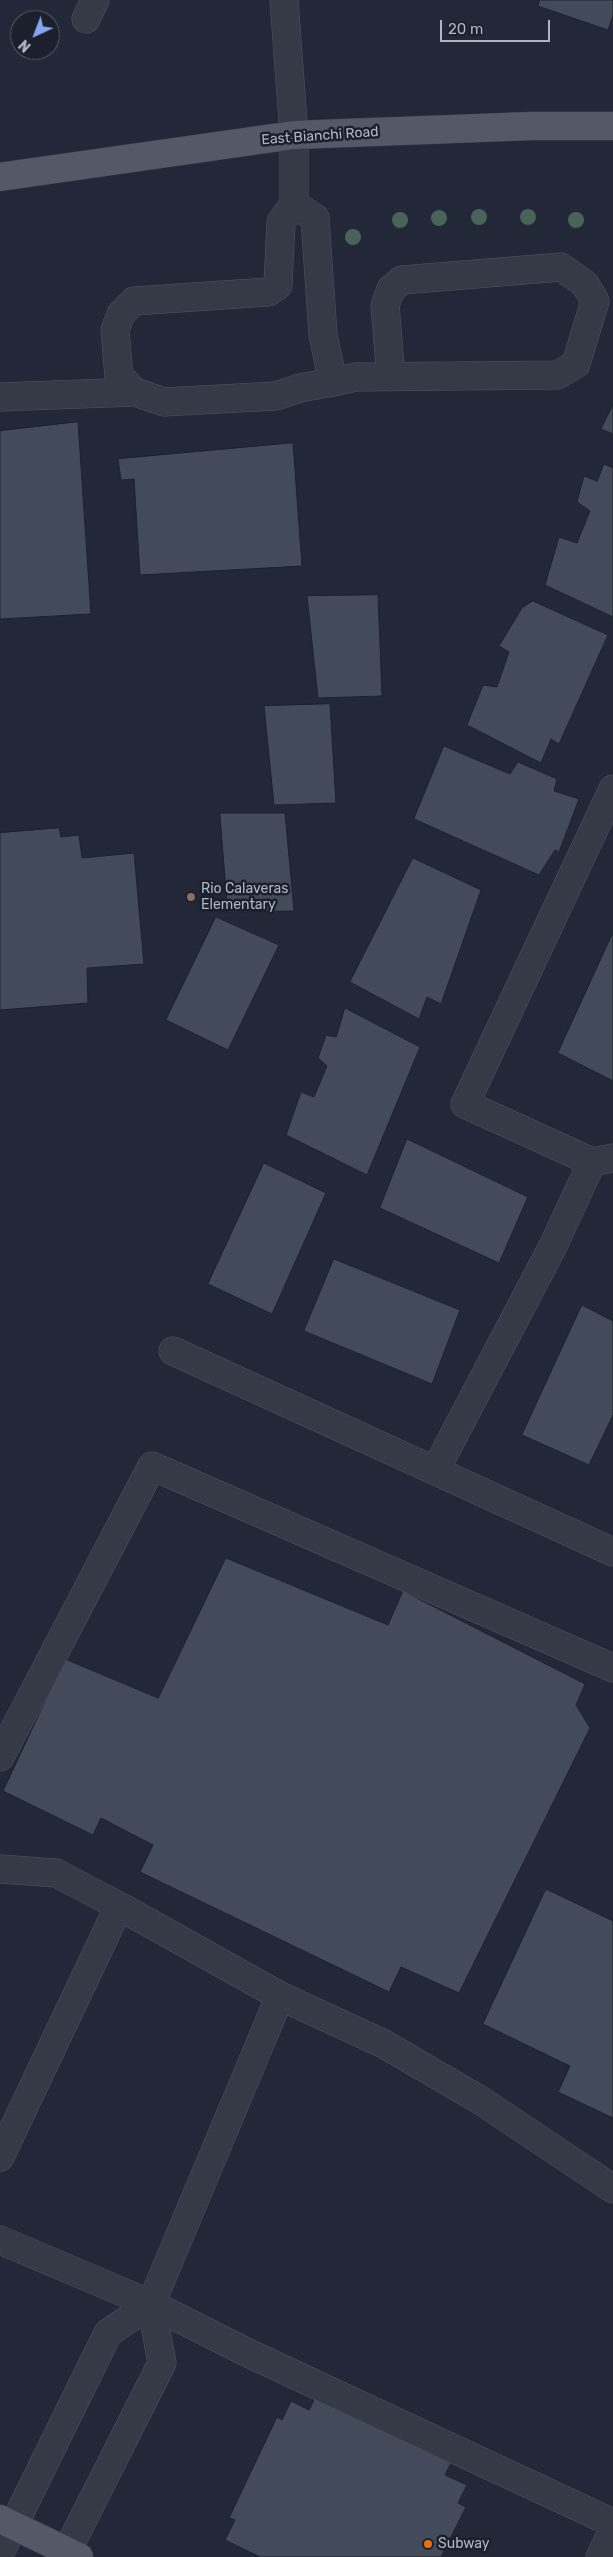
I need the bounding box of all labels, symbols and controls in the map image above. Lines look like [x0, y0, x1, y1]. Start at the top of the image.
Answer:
north arrow [10, 10, 60, 60]
scale bar [443, 10, 553, 42]
text: 20 m [448, 20, 483, 38]
text: N [16, 36, 35, 55]
street label: East Bianchi Road [261, 124, 379, 148]
place label: Rio Calaveras Elementary [201, 881, 288, 914]
marker: Rio Calaveras Elementary [185, 891, 197, 903]
place label: Subway [438, 2536, 490, 2552]
marker: Subway [422, 2538, 434, 2550]

